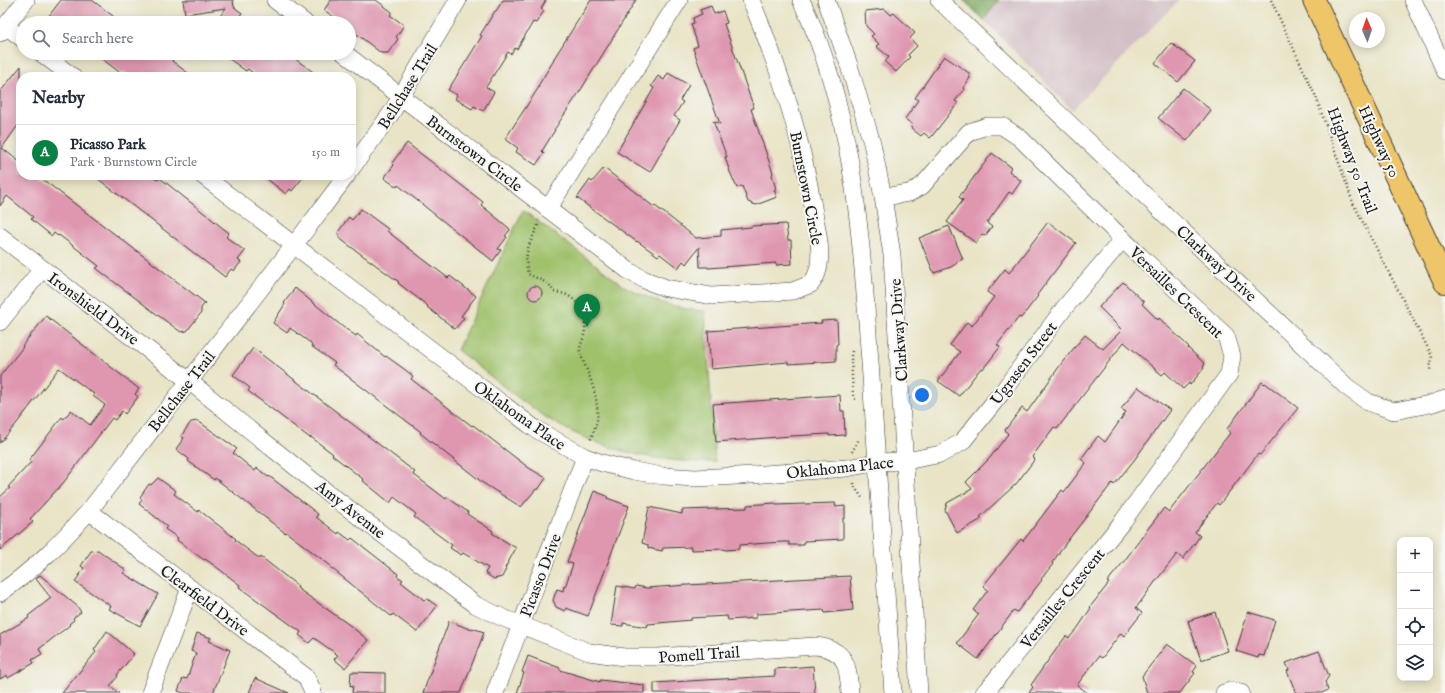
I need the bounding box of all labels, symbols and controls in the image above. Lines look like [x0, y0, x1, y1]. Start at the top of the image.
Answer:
north arrow [1349, 12, 1385, 48]
search box [16, 16, 356, 60]
icon: search [30, 27, 52, 49]
text: Search here [62, 29, 133, 48]
street label: Bellchase Trail [374, 40, 443, 134]
text: Nearby [32, 88, 85, 109]
street label: Highway 50 [1353, 103, 1404, 181]
street label: Highway 50 Trail [1322, 105, 1381, 217]
street label: Burnstown Circle [422, 112, 526, 197]
street label: Burnstown Circle [784, 130, 826, 247]
text: Picasso Park [70, 135, 146, 154]
text: A [41, 144, 49, 161]
text: 150 m [311, 144, 340, 161]
text: Park · Burnstown Circle [70, 154, 197, 171]
street label: Clarkway Drive [1171, 222, 1260, 307]
street label: Versailles Crescent [1124, 243, 1227, 344]
street label: Ironshield Drive [43, 269, 142, 350]
street label: Clarkway Drive [886, 278, 914, 382]
pin: A [574, 294, 600, 327]
street label: Ugrasen Street [987, 318, 1063, 410]
street label: Bellchase Trail [145, 347, 221, 437]
street label: Oklahoma Place [469, 378, 569, 456]
your location [912, 385, 932, 405]
street label: Oklahoma Place [786, 453, 895, 485]
street label: Amy Avenue [310, 476, 389, 544]
street label: Picasso Drive [517, 531, 567, 620]
map controls [1397, 537, 1433, 681]
button: + [1397, 537, 1433, 573]
street label: Versailles Crescent [1016, 545, 1110, 654]
street label: Clearfield Drive [155, 562, 252, 642]
button: − [1397, 573, 1433, 609]
button: locate [1397, 609, 1433, 645]
street label: Pomell Trail [658, 643, 741, 669]
button: layers [1397, 645, 1433, 681]

